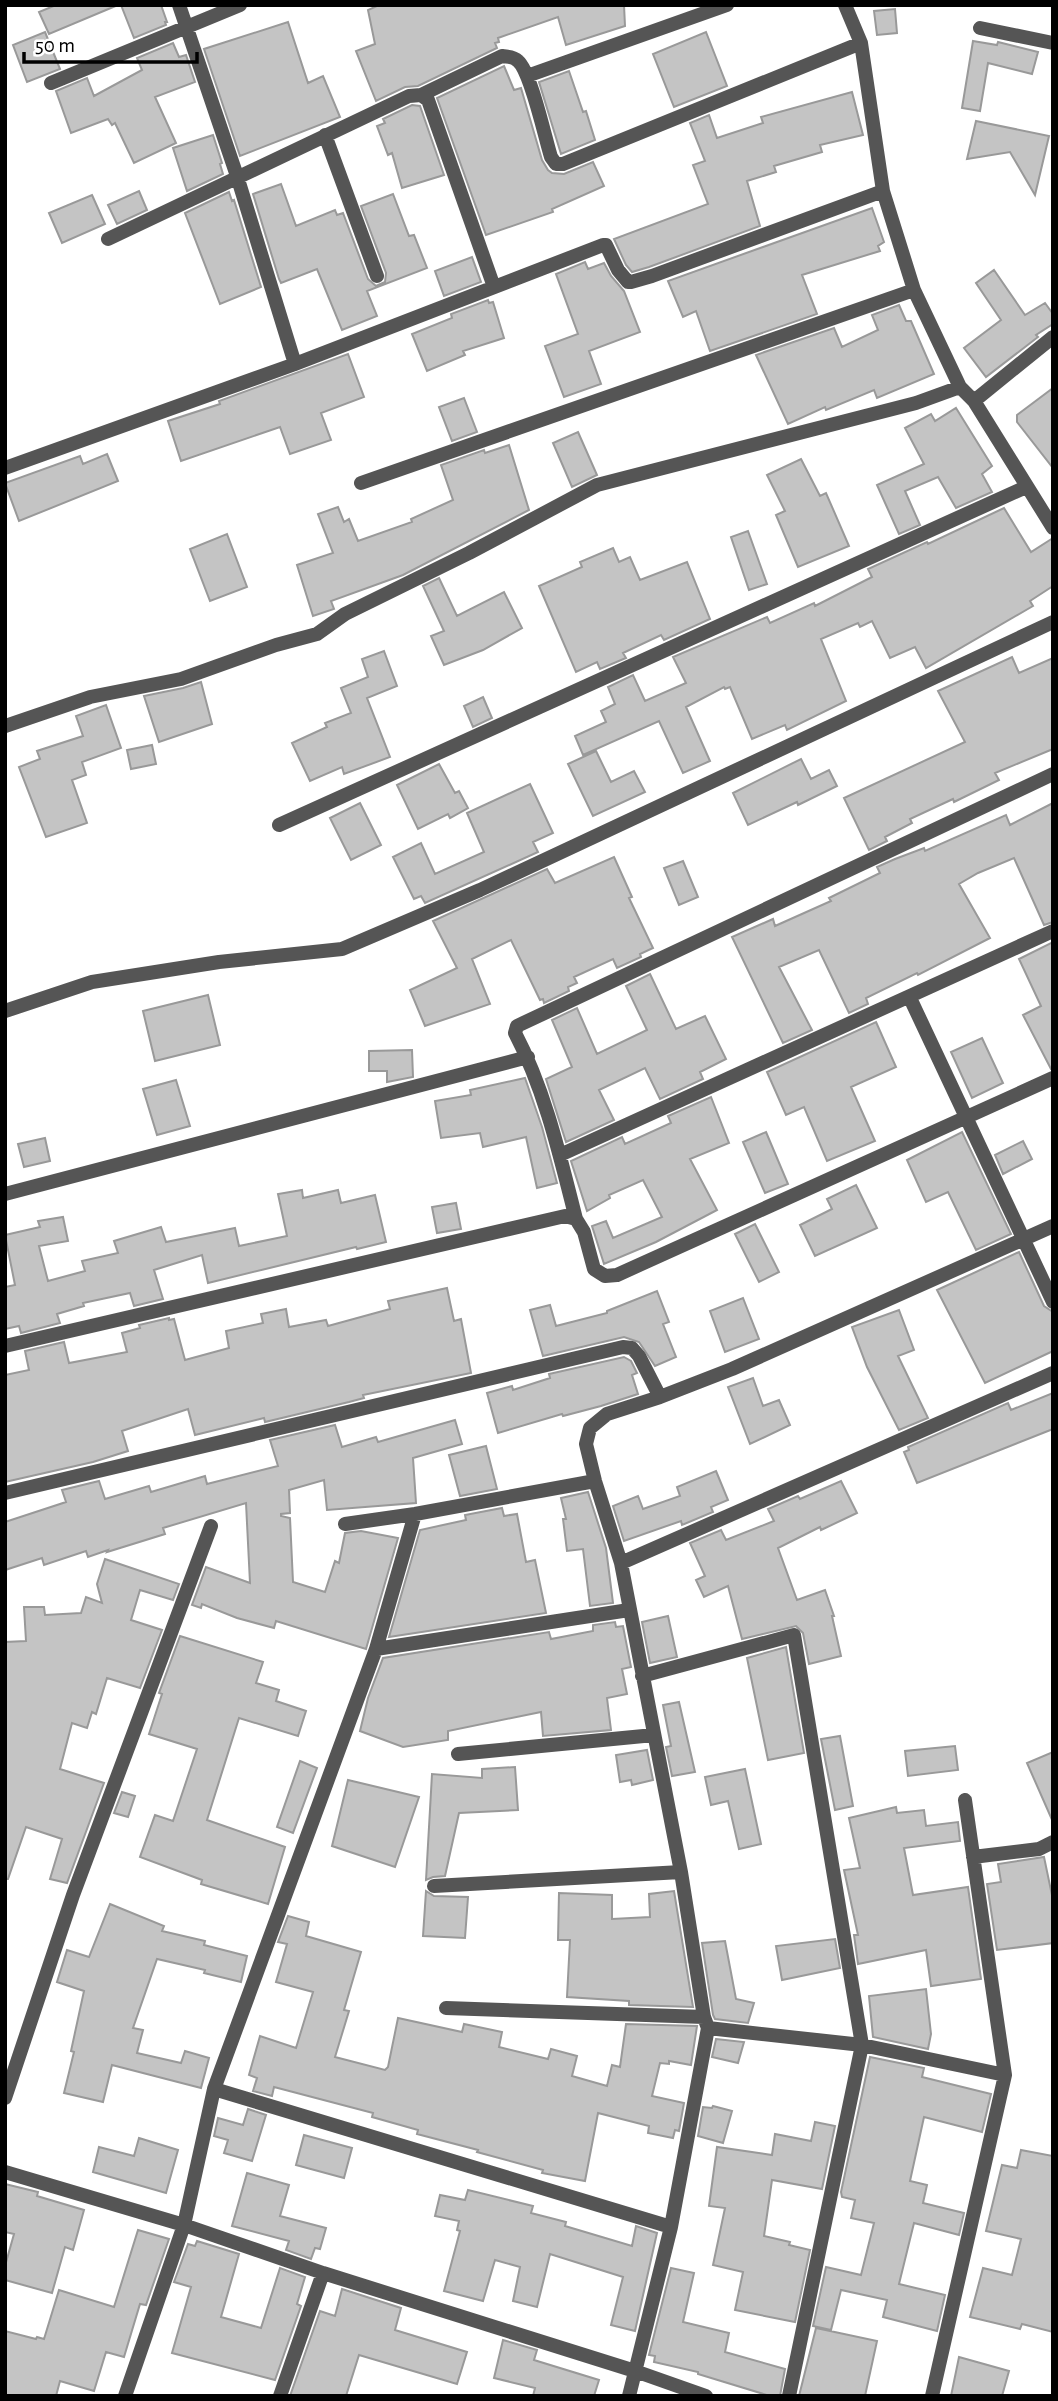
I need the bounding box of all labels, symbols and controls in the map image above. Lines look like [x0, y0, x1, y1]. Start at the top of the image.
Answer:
scale bar [24, 21, 198, 65]
text: 50 m [35, 35, 75, 56]

